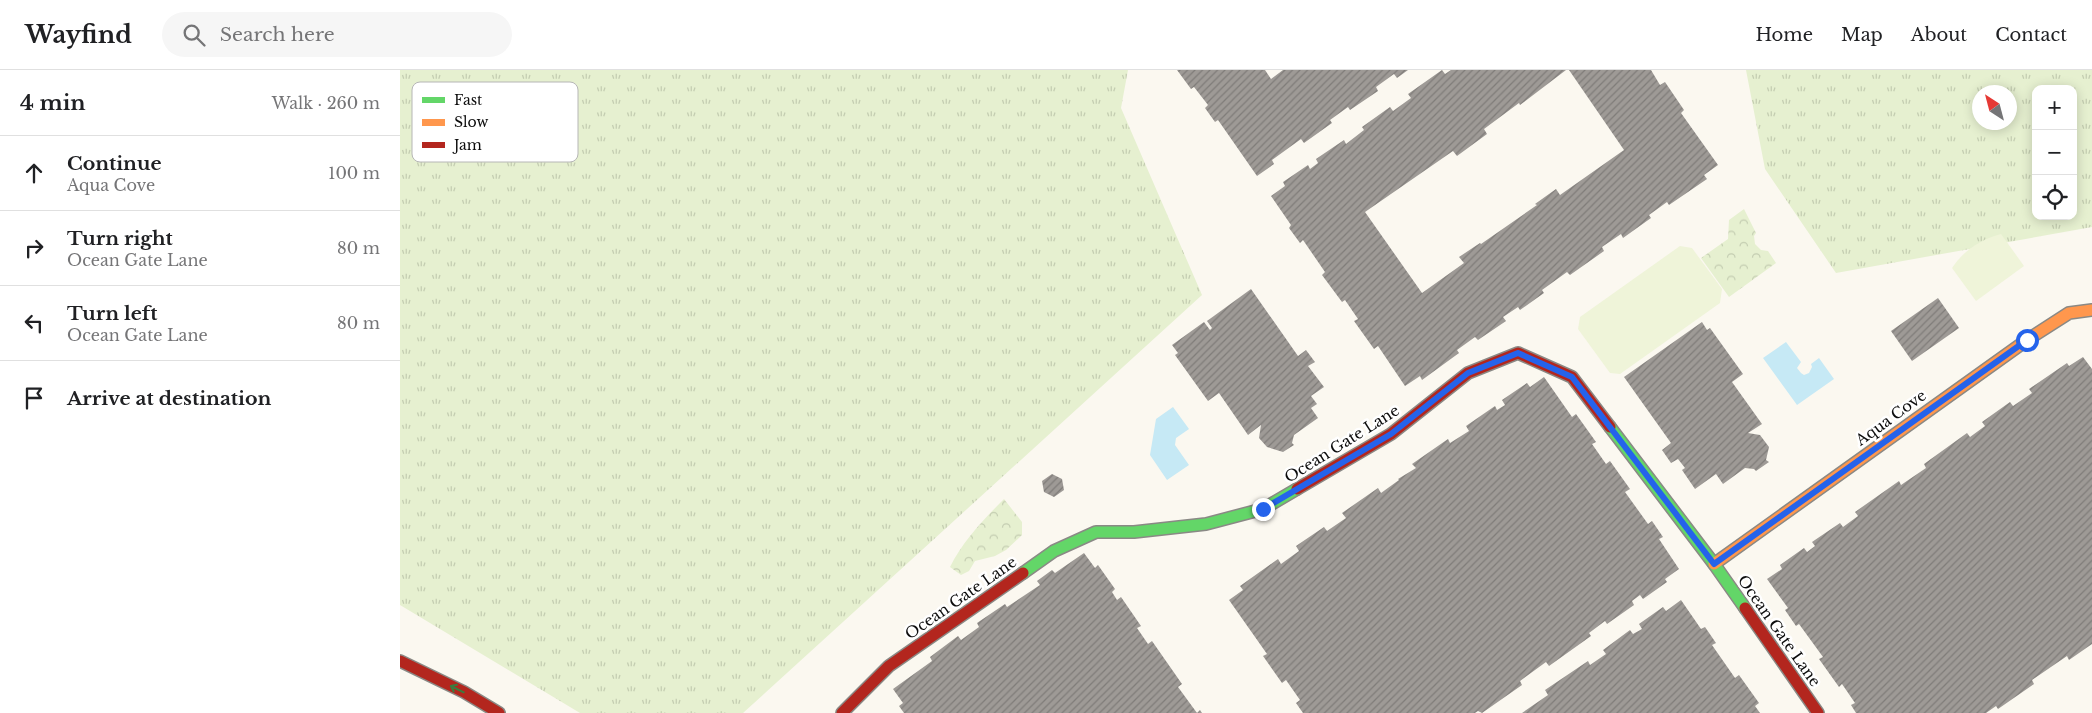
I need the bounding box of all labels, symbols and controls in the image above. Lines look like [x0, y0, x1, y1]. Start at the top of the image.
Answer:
search box [162, 12, 512, 57]
text: Wayfind [25, 20, 132, 49]
icon: search [180, 21, 208, 49]
text: Search here [220, 23, 335, 46]
text: Home [1755, 24, 1813, 46]
text: Map [1841, 24, 1883, 46]
text: About [1911, 24, 1967, 46]
text: Contact [1995, 24, 2067, 46]
legend [412, 82, 578, 162]
north arrow [1972, 85, 2017, 130]
map controls [2032, 85, 2077, 220]
button: + [2032, 85, 2077, 130]
text: 4 min [20, 90, 86, 116]
text: Fast [454, 91, 483, 109]
text: Walk · 260 m [272, 93, 380, 113]
text: Slow [454, 113, 488, 131]
button: − [2032, 130, 2077, 175]
text: Jam [452, 136, 482, 154]
text: Continue [67, 152, 162, 175]
icon: ahead [20, 159, 48, 187]
text: 100 m [328, 163, 380, 183]
text: Aqua Cove [67, 175, 155, 195]
button: locate [2032, 175, 2077, 220]
text: Turn right [67, 227, 173, 250]
icon: right [20, 234, 48, 262]
text: 80 m [337, 238, 380, 258]
text: Ocean Gate Lane [67, 250, 208, 270]
text: Turn left [67, 302, 158, 325]
icon: left [20, 309, 48, 337]
text: 80 m [337, 313, 380, 333]
text: Ocean Gate Lane [67, 325, 208, 345]
route start [2016, 329, 2039, 352]
icon: arrive [20, 384, 48, 412]
street label: Aqua Cove [1851, 386, 1930, 450]
text: Arrive at destination [67, 387, 271, 410]
street label: Ocean Gate Lane [1281, 401, 1403, 487]
route end [1252, 498, 1275, 521]
street label: Ocean Gate Lane [901, 552, 1020, 643]
street label: Ocean Gate Lane [1734, 571, 1825, 690]
one-way arrow [449, 684, 464, 694]

